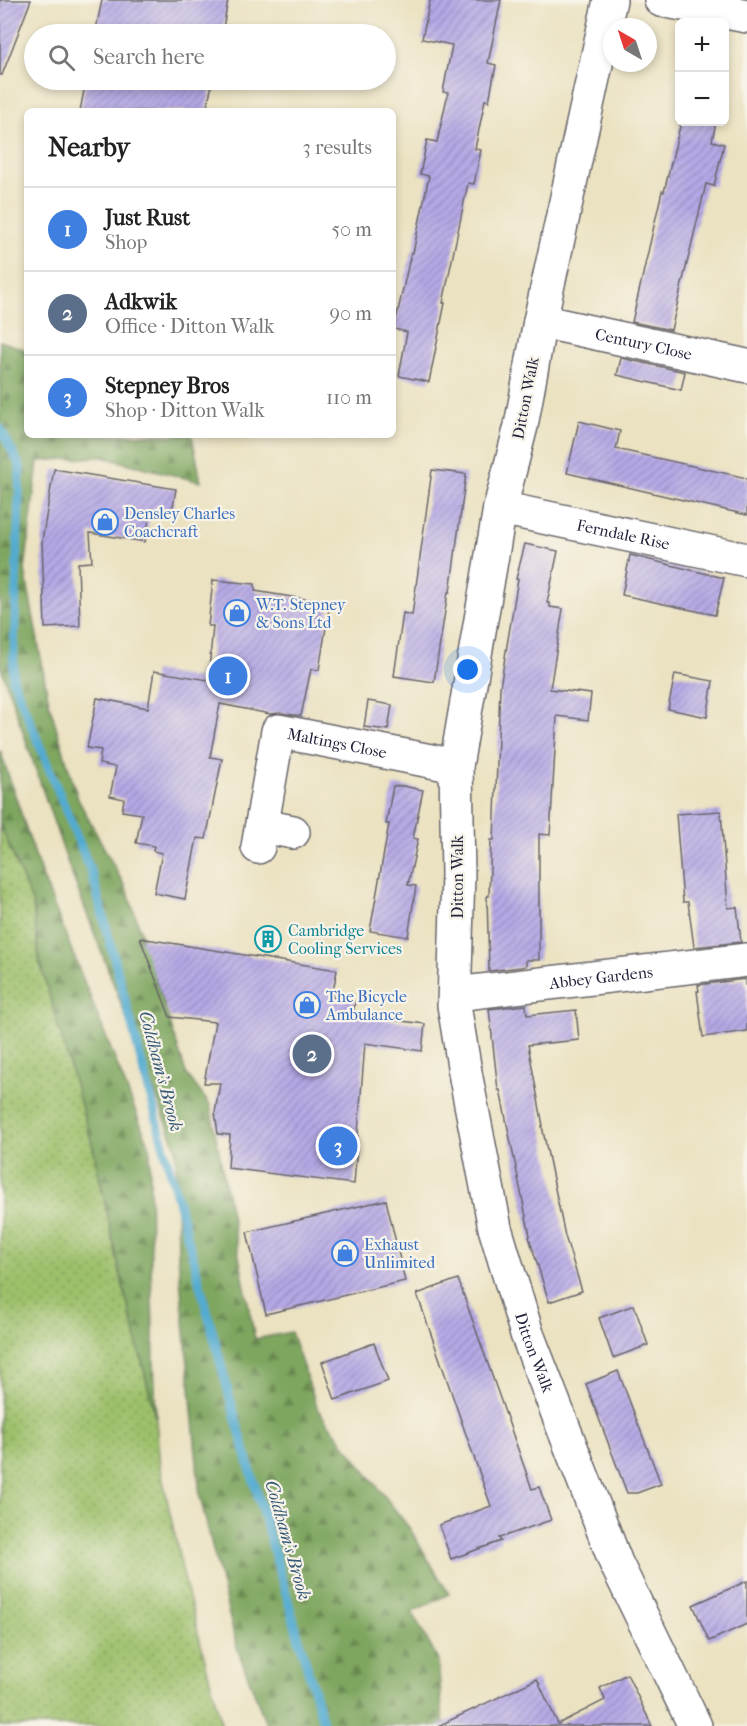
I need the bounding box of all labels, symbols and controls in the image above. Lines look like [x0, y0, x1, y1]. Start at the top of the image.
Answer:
north arrow [603, 18, 657, 72]
map controls [675, 18, 729, 126]
button: + [675, 18, 729, 72]
search box [24, 24, 396, 90]
icon: search [45, 41, 78, 74]
text: Search here [93, 44, 205, 70]
button: − [675, 72, 729, 126]
text: Nearby [48, 132, 130, 163]
text: 3 results [303, 136, 372, 159]
text: Just Rust [105, 205, 190, 231]
text: 1 [64, 218, 71, 241]
text: 50 m [331, 218, 372, 241]
text: Shop [105, 231, 147, 254]
text: Adkwik [105, 289, 177, 315]
text: 2 [62, 302, 73, 325]
text: 90 m [330, 302, 372, 325]
text: Office · Ditton Walk [105, 315, 274, 338]
street label: Century Close [593, 324, 694, 364]
street label: Ditton Walk [508, 354, 543, 441]
text: Stepney Bros [105, 373, 229, 399]
text: 3 [63, 386, 72, 409]
text: 110 m [326, 386, 372, 409]
text: Shop · Ditton Walk [105, 399, 265, 422]
place label: Densley Charles Coachcraft [124, 504, 235, 541]
shop icon: Densley Charles Coachcraft [90, 507, 120, 537]
street label: Ferndale Rise [575, 515, 671, 553]
place label: W.T. Stepney & Sons Ltd [255, 595, 346, 632]
shop icon: W.T. Stepney & Sons Ltd [222, 598, 252, 628]
pin: 1 [208, 654, 248, 698]
your location [453, 655, 482, 684]
street label: Maltings Close [286, 724, 389, 762]
street label: Ditton Walk [448, 834, 467, 919]
place label: Cambridge Cooling Services [288, 921, 402, 958]
building icon: Cambridge Cooling Services [253, 924, 283, 954]
street label: Abbey Gardens [547, 962, 654, 993]
place label: The Bicycle Ambulance [325, 987, 407, 1024]
shop icon: The Bicycle Ambulance [292, 990, 322, 1020]
water label: Coldham's Brook [134, 1009, 187, 1134]
pin: 2 [292, 1032, 332, 1076]
pin: 3 [318, 1124, 358, 1168]
place label: Exhaust Unlimited [364, 1235, 435, 1272]
shop icon: Exhaust Unlimited [330, 1238, 360, 1268]
street label: Ditton Walk [511, 1310, 558, 1396]
water label: Coldham's Brook [260, 1478, 315, 1603]

